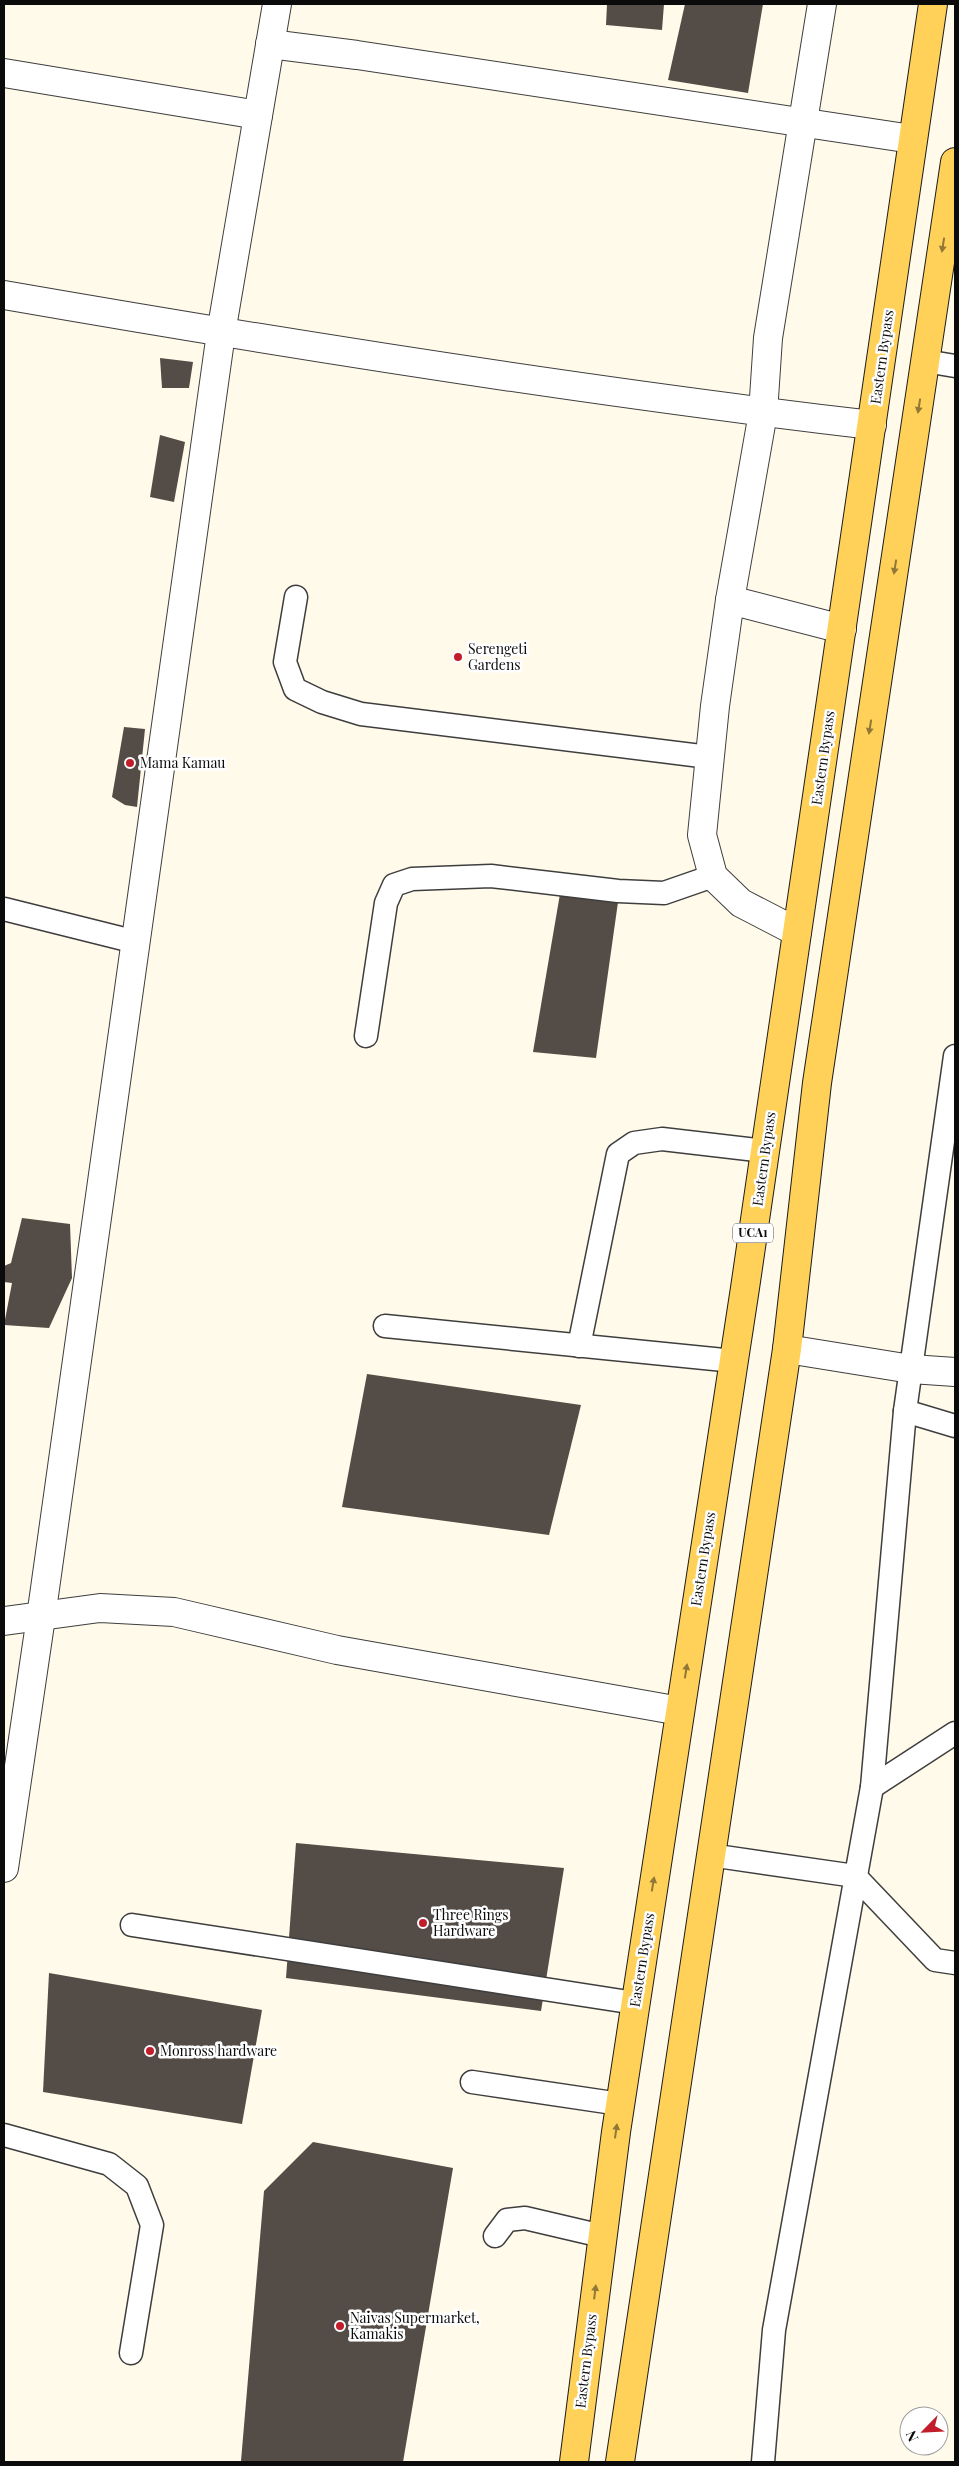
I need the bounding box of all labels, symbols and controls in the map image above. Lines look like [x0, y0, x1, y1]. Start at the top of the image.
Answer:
one-way arrow [939, 238, 947, 254]
street label: Eastern Bypass [865, 309, 898, 405]
one-way arrow [914, 398, 922, 414]
one-way arrow [890, 559, 898, 575]
place label: Serengeti Gardens [468, 639, 527, 674]
marker: Serengeti Gardens [452, 651, 464, 663]
street label: Eastern Bypass [806, 710, 839, 806]
one-way arrow [866, 720, 874, 736]
place label: Mama Kamau [140, 753, 226, 772]
marker: Mama Kamau [124, 757, 136, 769]
street label: Eastern Bypass [747, 1111, 780, 1207]
road number: UCA1 [733, 1224, 773, 1242]
street label: Eastern Bypass [686, 1510, 719, 1607]
one-way arrow [682, 1663, 690, 1679]
one-way arrow [650, 1876, 658, 1892]
place label: Three Rings Hardware [433, 1905, 508, 1940]
street label: Eastern Bypass [625, 1911, 658, 2008]
marker: Three Rings Hardware [417, 1917, 429, 1929]
place label: Monross hardware [160, 2041, 277, 2060]
marker: Monross hardware [144, 2045, 156, 2057]
one-way arrow [612, 2123, 620, 2139]
one-way arrow [591, 2284, 599, 2300]
place label: Naivas Supermarket, Kamakis [350, 2308, 480, 2343]
street label: Eastern Bypass [570, 2313, 601, 2409]
marker: Naivas Supermarket, Kamakis [334, 2320, 346, 2332]
north arrow [899, 2406, 949, 2456]
text: N [901, 2428, 922, 2445]

